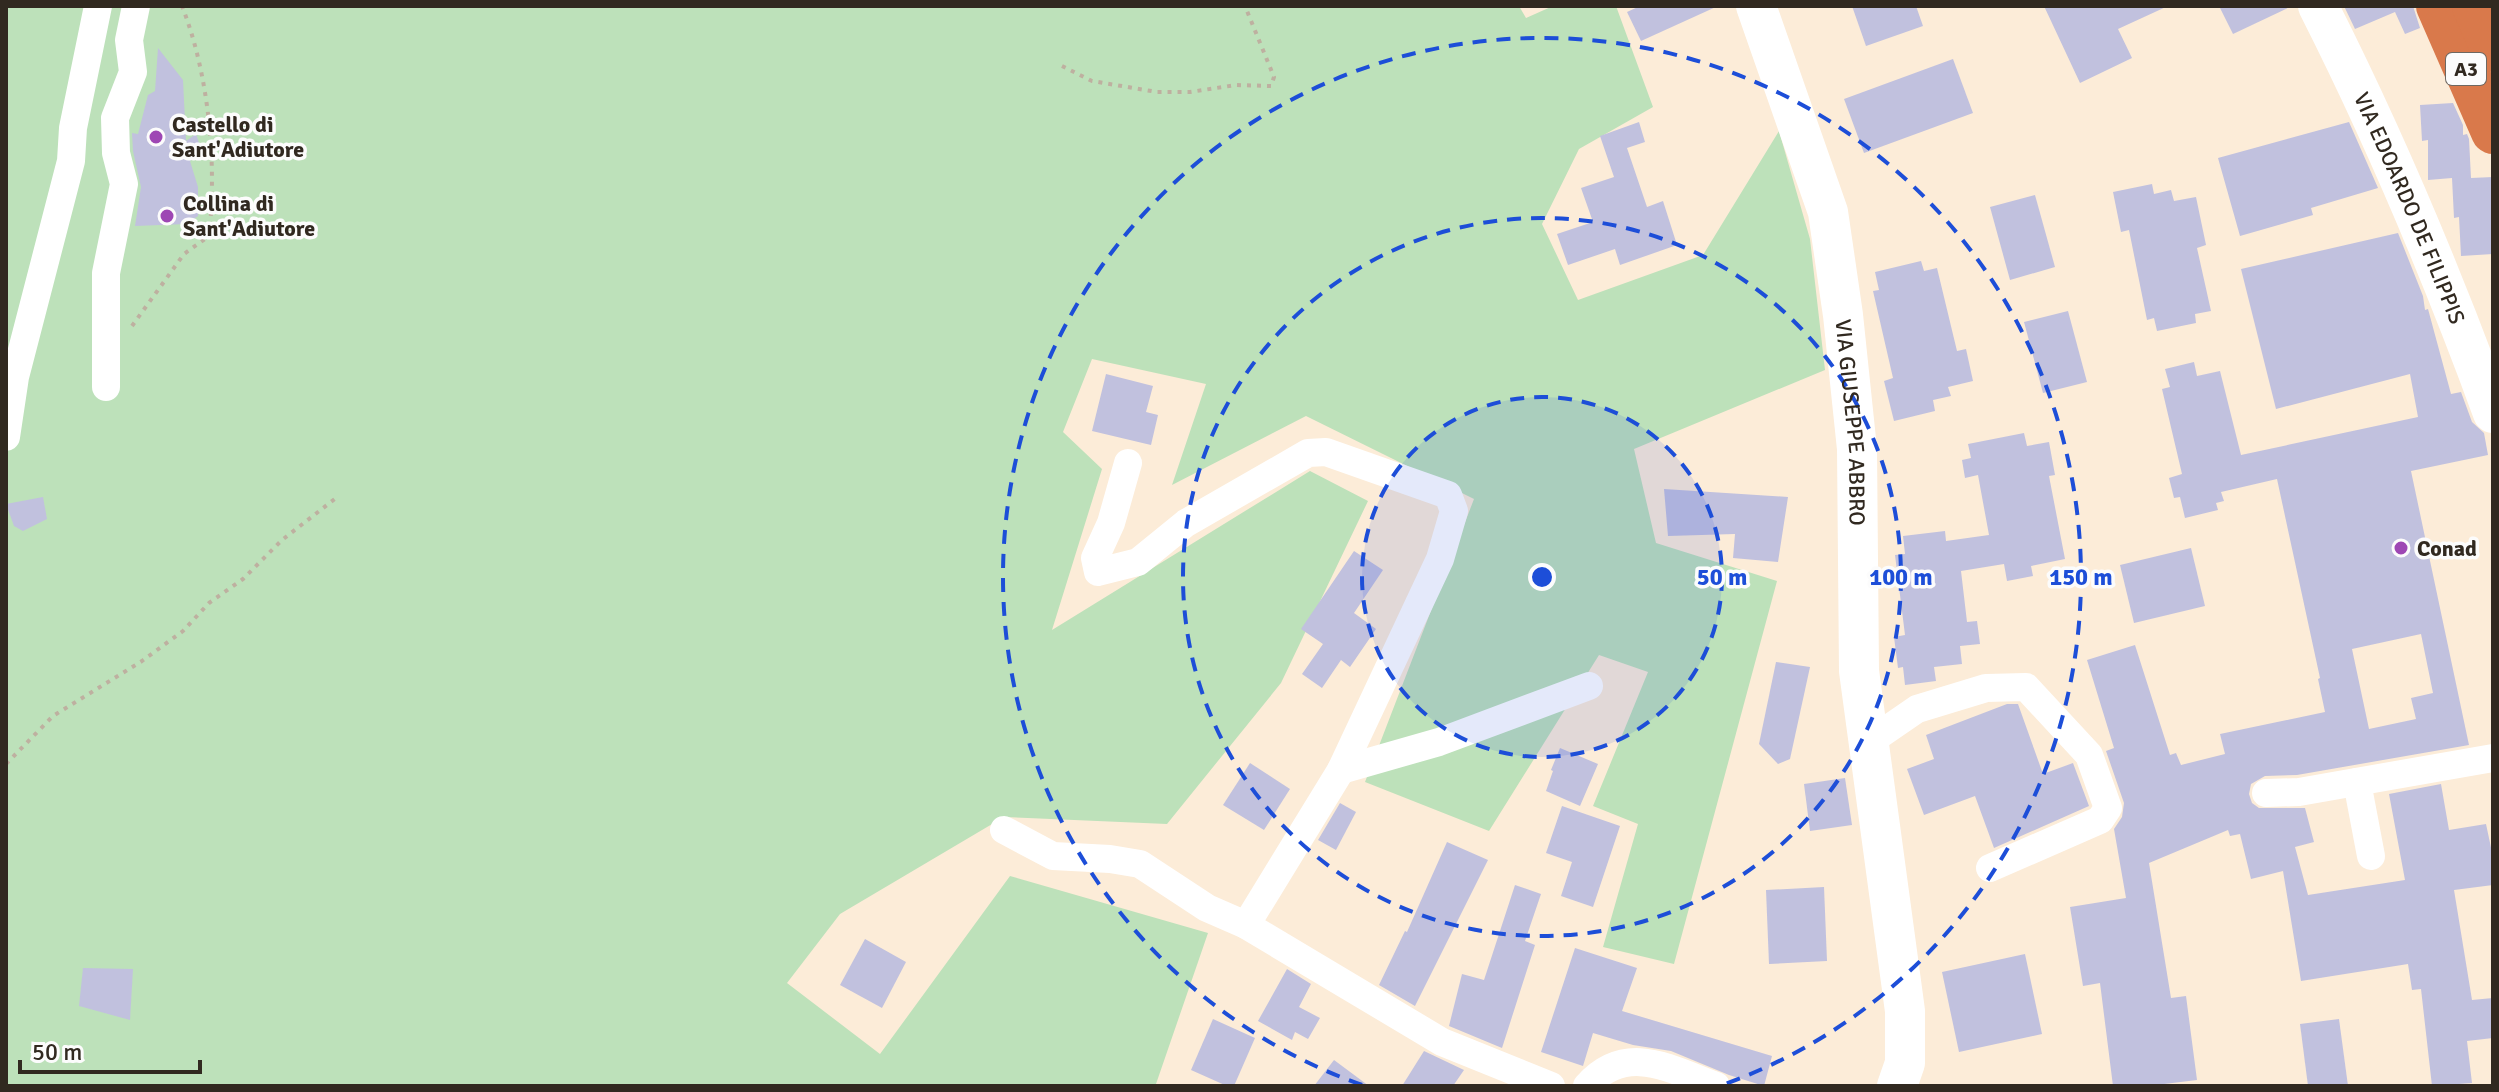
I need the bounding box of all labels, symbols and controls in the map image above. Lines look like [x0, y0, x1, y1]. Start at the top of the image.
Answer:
road number: A3 [2446, 53, 2486, 85]
street label: VIA EDOARDO DE FILIPPIS [2348, 88, 2471, 328]
place label: Castello di Sant'Adiutore [172, 111, 304, 163]
marker: Castello di Sant'Adiutore [147, 128, 165, 146]
place label: Collina di Sant'Adiutore [183, 190, 315, 242]
marker: Collina di Sant'Adiutore [158, 207, 176, 225]
street label: VIA GIUSEPPE ABBRO [1830, 318, 1871, 526]
place label: Conad [2417, 535, 2477, 562]
marker: Conad [2392, 539, 2410, 557]
text: 50 m [1697, 562, 1747, 592]
text: 100 m [1869, 562, 1933, 592]
text: 150 m [2049, 562, 2113, 592]
centre of rings [1528, 563, 1556, 591]
scale bar [20, 1024, 200, 1074]
text: 50 m [32, 1037, 82, 1067]

